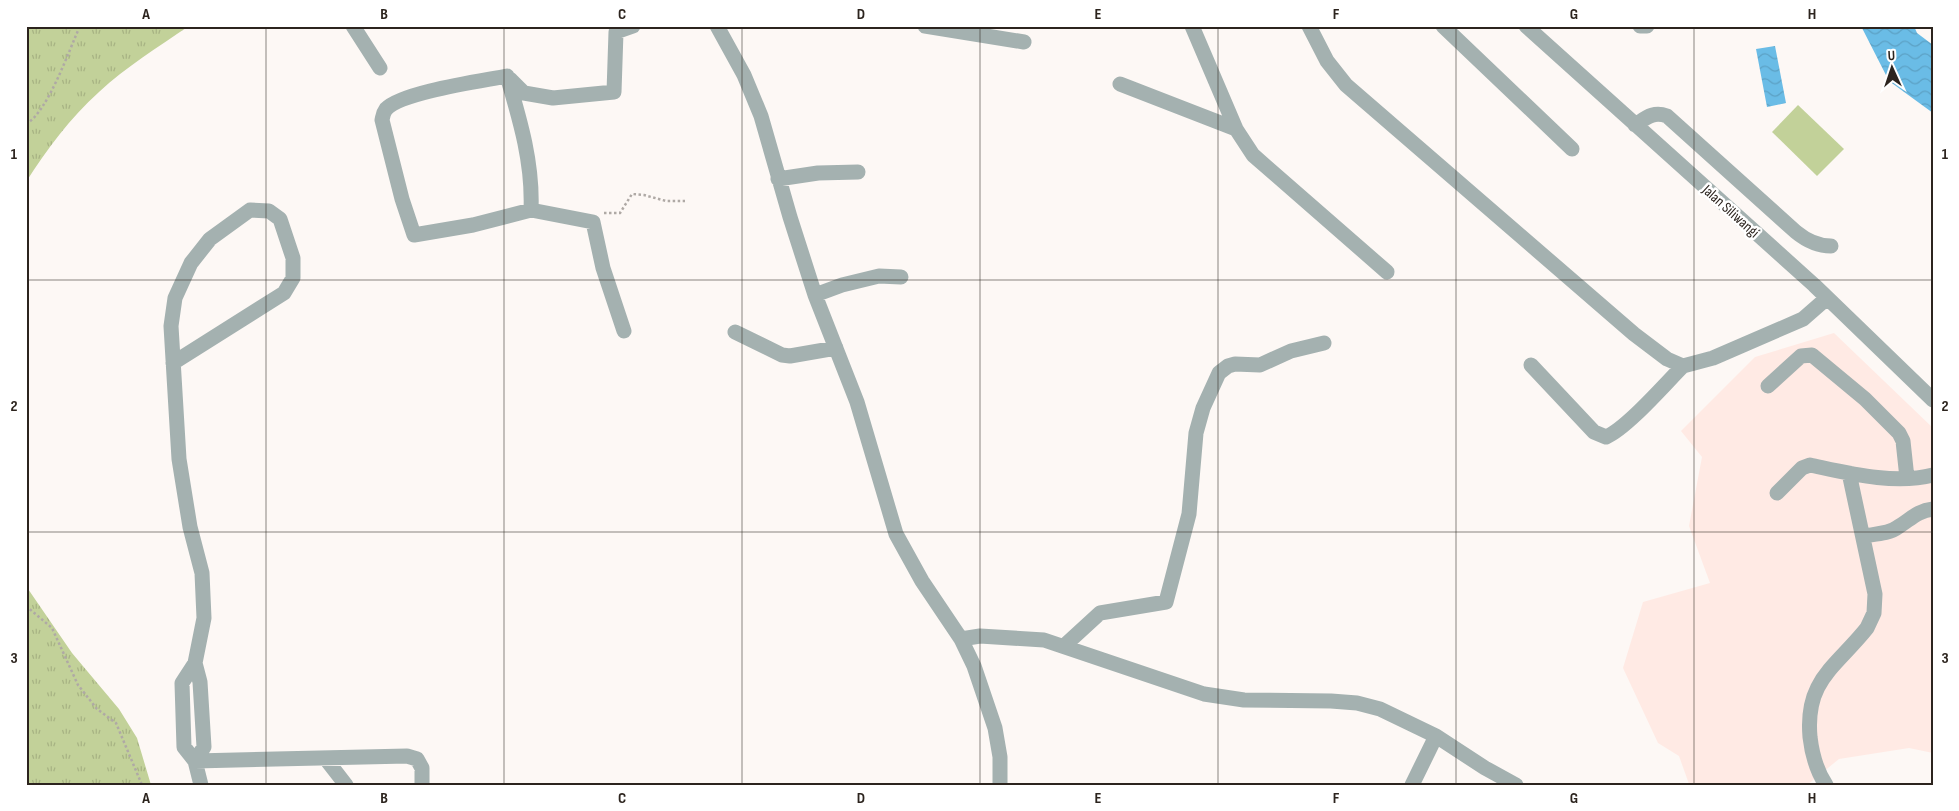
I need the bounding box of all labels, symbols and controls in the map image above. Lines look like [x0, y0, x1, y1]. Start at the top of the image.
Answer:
text: A [141, 5, 150, 24]
text: B [380, 5, 388, 24]
text: C [618, 5, 626, 24]
text: D [857, 5, 865, 24]
text: E [1095, 5, 1102, 24]
text: F [1333, 5, 1340, 24]
text: G [1570, 5, 1578, 24]
text: H [1808, 5, 1816, 24]
north arrow [1866, 42, 1916, 92]
text: U [1887, 47, 1895, 64]
text: 1 [11, 145, 18, 164]
text: 1 [1942, 145, 1949, 164]
street label: Jalan Siliwangi [1697, 180, 1763, 242]
text: 2 [10, 397, 18, 416]
text: 2 [1941, 397, 1949, 416]
text: 3 [10, 649, 18, 668]
text: 3 [1941, 649, 1949, 668]
text: A [141, 789, 150, 808]
text: B [380, 789, 388, 808]
text: C [618, 789, 626, 808]
text: D [857, 789, 865, 808]
text: E [1095, 789, 1102, 808]
text: F [1333, 789, 1340, 808]
text: G [1570, 789, 1578, 808]
text: H [1808, 789, 1816, 808]

